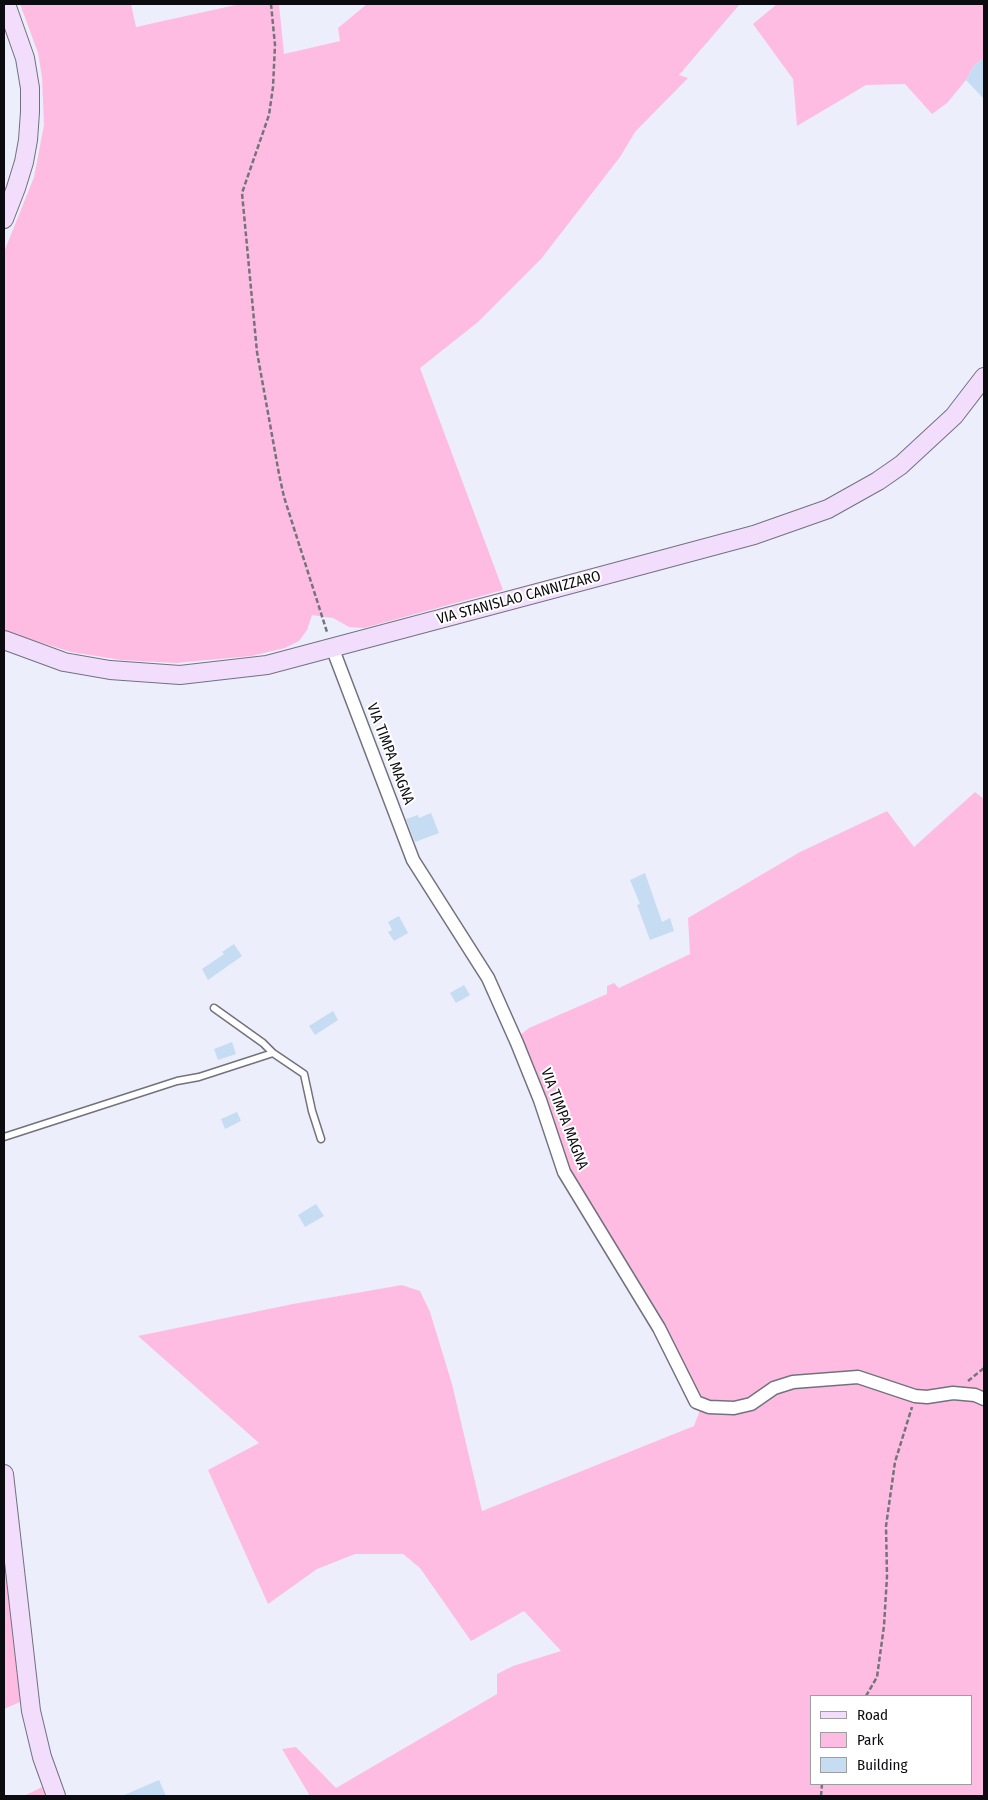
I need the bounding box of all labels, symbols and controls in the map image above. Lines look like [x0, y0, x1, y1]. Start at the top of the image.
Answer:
street label: VIA STANISLAO CANNIZZARO [435, 567, 603, 629]
street label: VIA TIMPA MAGNA [362, 701, 418, 807]
street label: VIA TIMPA MAGNA [536, 1066, 592, 1172]
legend [810, 1695, 973, 1785]
text: Road [857, 1706, 888, 1724]
text: Park [857, 1731, 884, 1749]
text: Building [857, 1756, 908, 1774]

